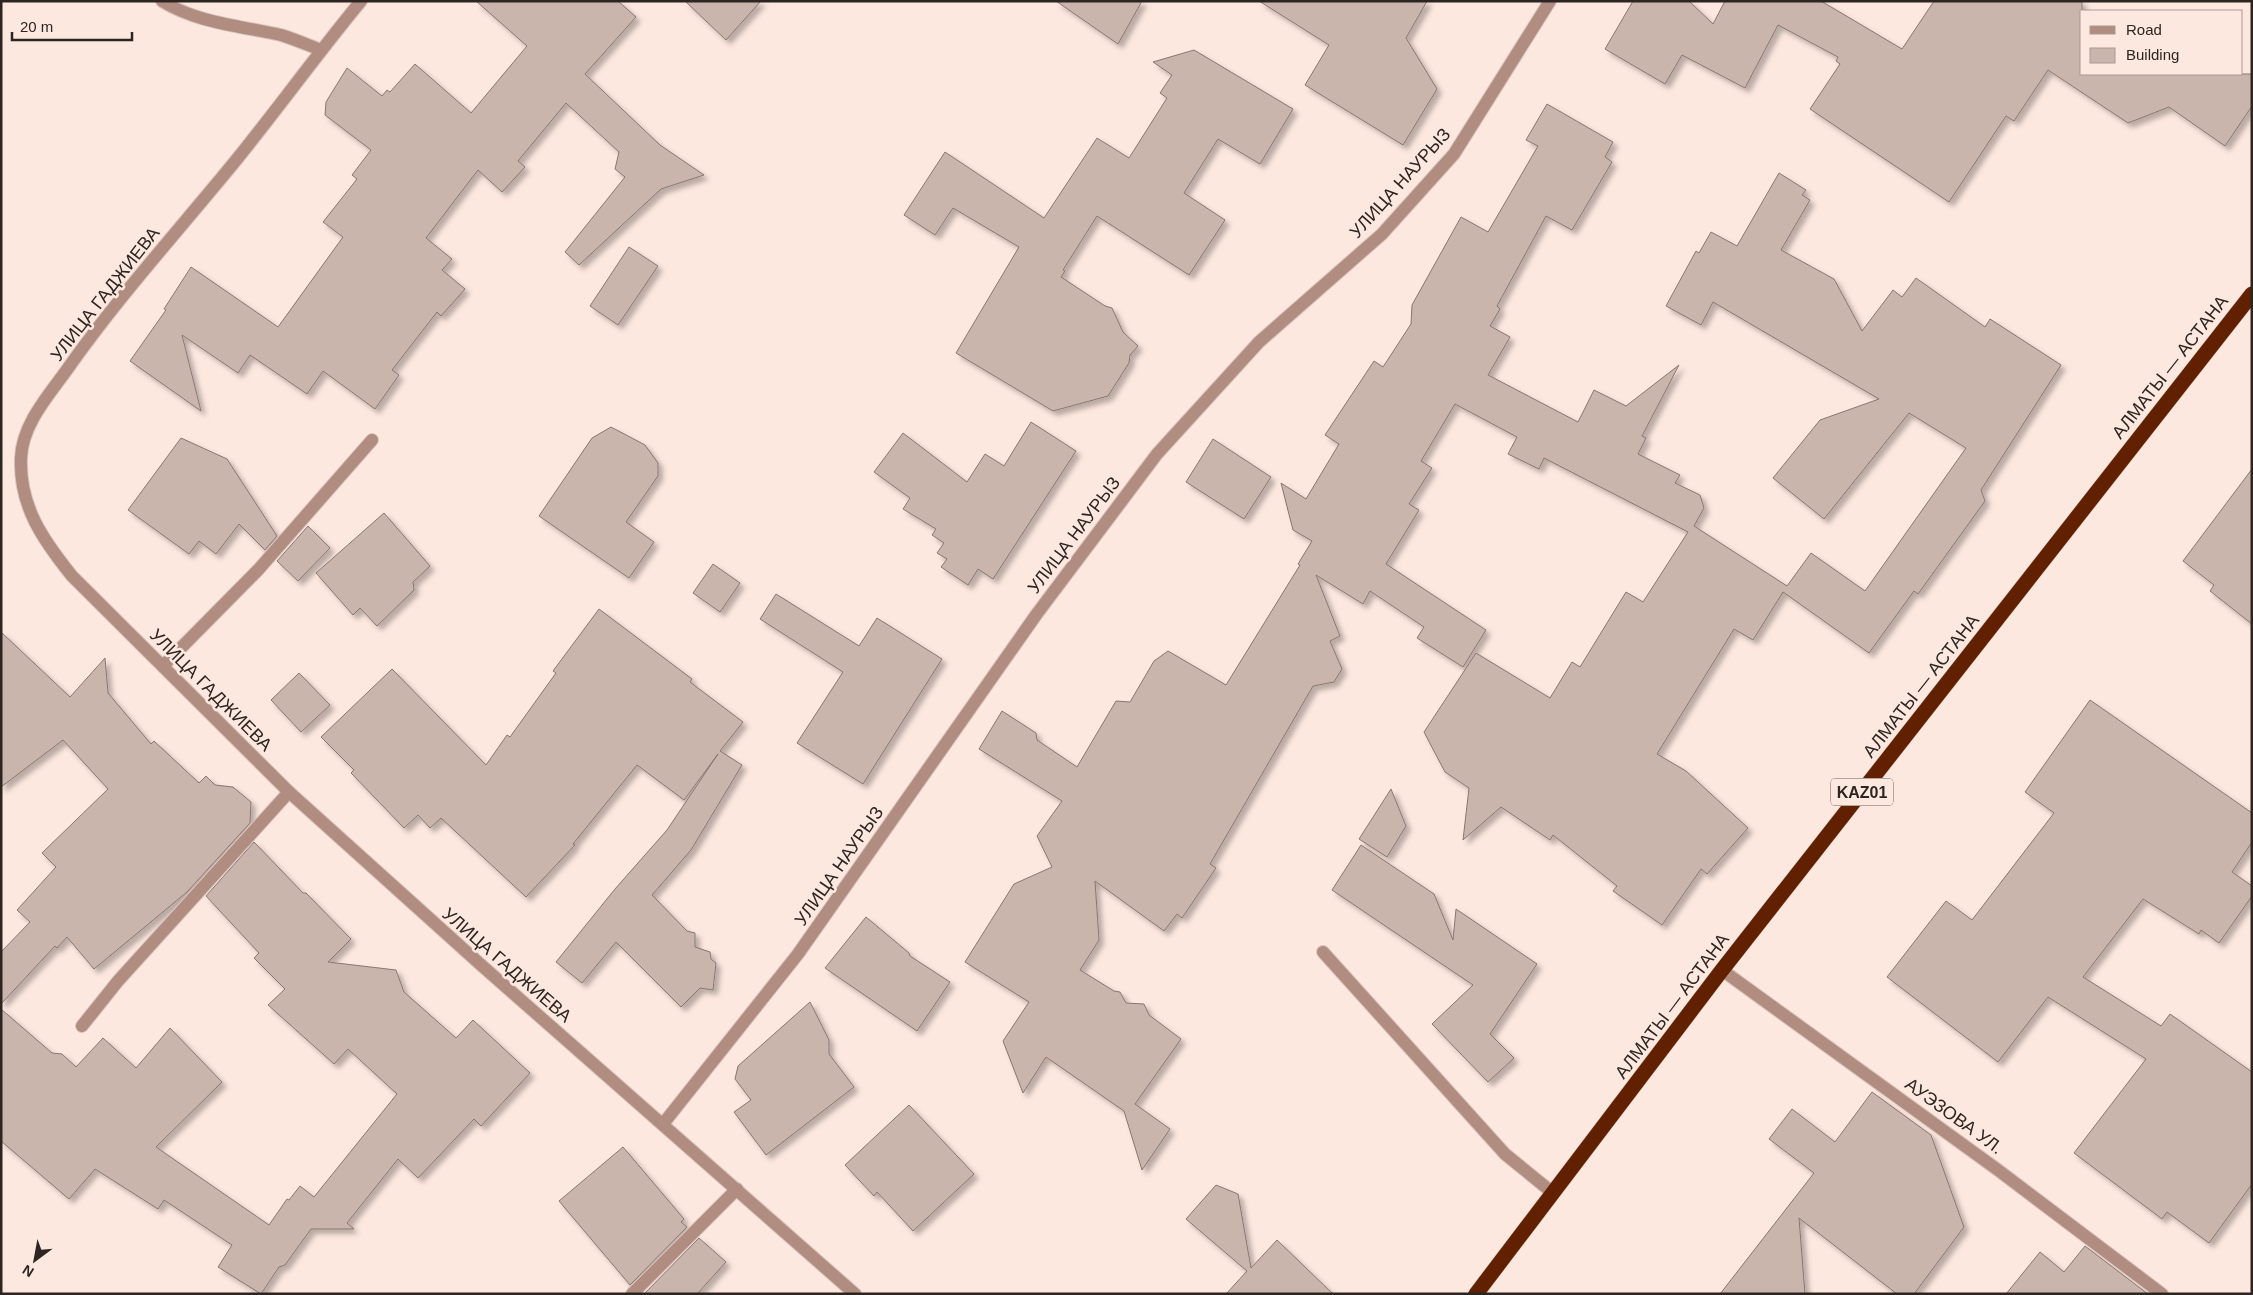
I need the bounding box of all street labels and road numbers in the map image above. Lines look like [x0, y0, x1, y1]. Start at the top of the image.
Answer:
street label: УЛИЦА НАУРЫЗ [1346, 124, 1454, 242]
street label: УЛИЦА ГАДЖИЕВА [47, 223, 163, 365]
street label: АЛМАТЫ — АСТАНА [2108, 291, 2232, 443]
street label: УЛИЦА НАУРЫЗ [1024, 473, 1124, 597]
street label: АЛМАТЫ — АСТАНА [1859, 610, 1983, 762]
street label: УЛИЦА ГАДЖИЕВА [146, 625, 276, 755]
road number: KАZ01 [1831, 779, 1893, 806]
street label: УЛИЦА НАУРЫЗ [791, 803, 887, 929]
street label: УЛИЦА ГАДЖИЕВА [438, 904, 576, 1026]
street label: АЛМАТЫ — АСТАНА [1611, 930, 1733, 1082]
street label: АУЭЗОВА УЛ. [1901, 1074, 2007, 1158]

